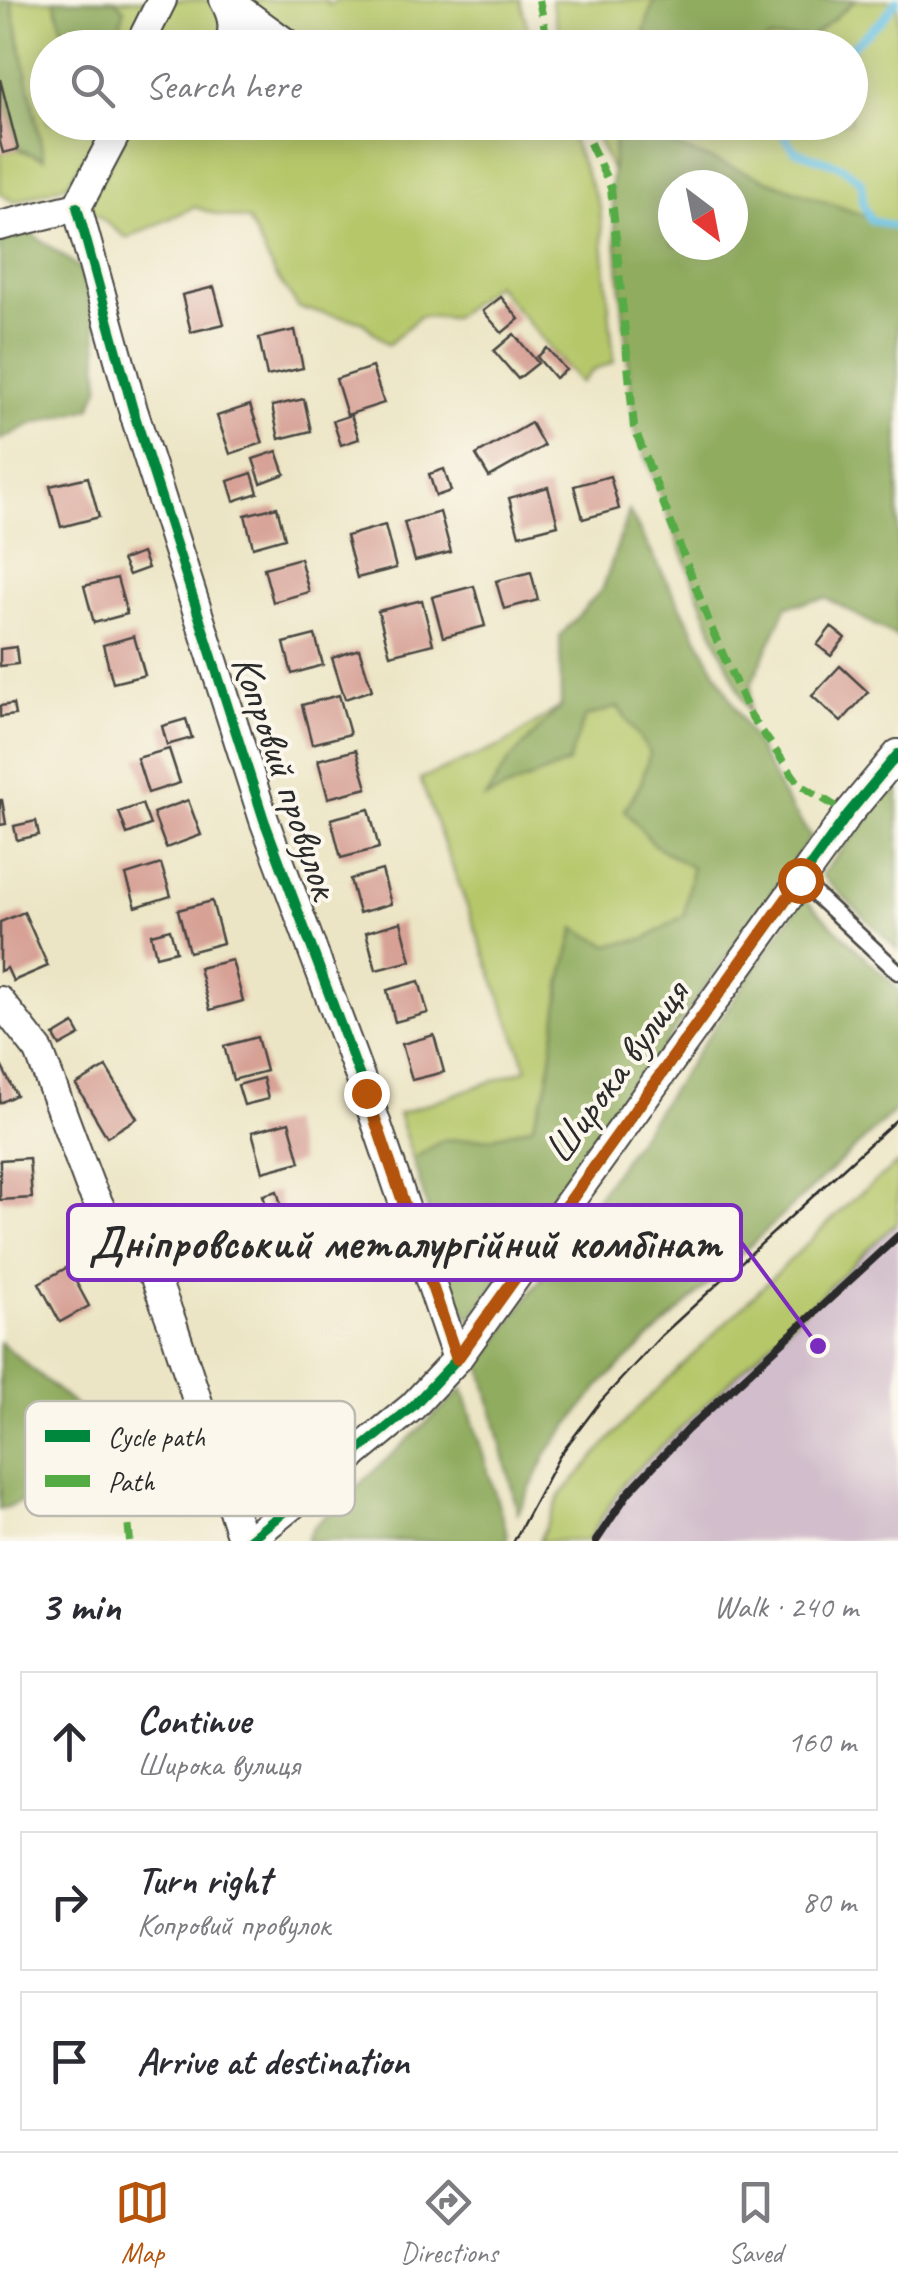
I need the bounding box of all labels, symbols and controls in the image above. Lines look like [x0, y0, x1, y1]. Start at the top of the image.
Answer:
search box [30, 30, 868, 140]
icon: search [65, 58, 120, 113]
text: Search here [145, 62, 300, 109]
north arrow [658, 170, 748, 260]
street label: Копровий провулок [219, 648, 353, 909]
route start [778, 858, 824, 904]
street label: Широка вулиця [532, 968, 702, 1174]
route end [344, 1071, 390, 1117]
callout: Дніпровський металургійний комбінат [68, 1205, 741, 1280]
text: Дніпровський металургійний комбінат [89, 1215, 724, 1272]
legend [25, 1401, 355, 1516]
text: Cycle path [108, 1419, 205, 1454]
text: Path [108, 1464, 155, 1499]
text: 3 min [40, 1580, 120, 1633]
text: Walk · 240 m [714, 1586, 858, 1627]
text: Continue [137, 1697, 251, 1744]
icon: ahead [42, 1714, 97, 1769]
text: 160 m [787, 1721, 856, 1762]
text: Широка вулиця [137, 1744, 300, 1785]
text: Turn right [137, 1857, 271, 1904]
icon: right [42, 1874, 97, 1929]
text: 80 m [802, 1881, 856, 1922]
text: Копровий провулок [137, 1904, 330, 1945]
icon: arrive [42, 2034, 97, 2089]
text: Arrive at destination [137, 2038, 409, 2085]
tab: Map [115, 2175, 170, 2270]
tab: Directions [400, 2175, 498, 2270]
tab: Saved [728, 2175, 783, 2270]

